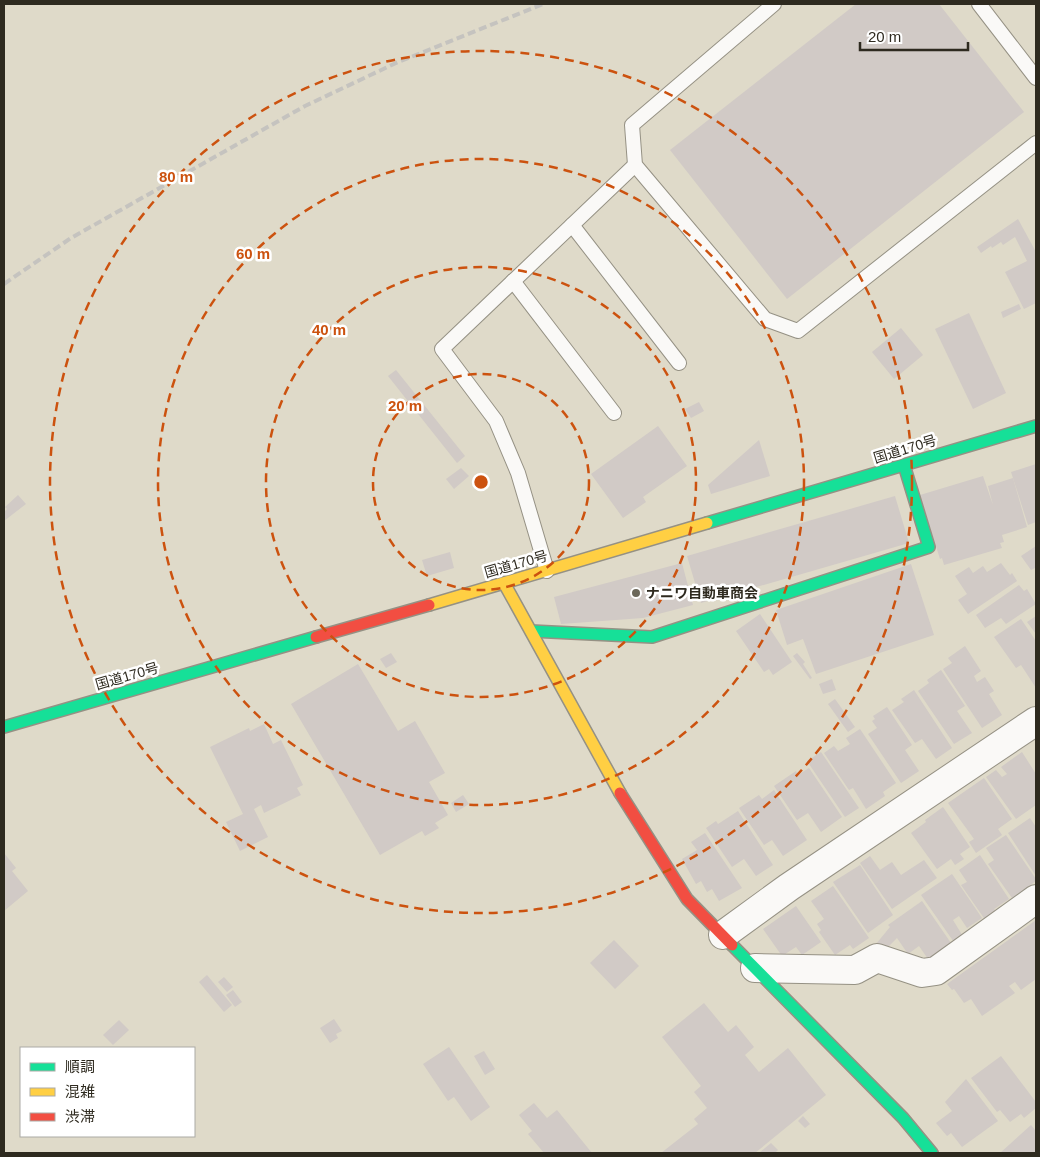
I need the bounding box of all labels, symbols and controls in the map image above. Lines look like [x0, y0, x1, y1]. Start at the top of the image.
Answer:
scale bar [860, 20, 968, 52]
text: 20 m [868, 28, 901, 45]
text: 80 m [159, 168, 193, 185]
text: 60 m [236, 245, 270, 262]
text: 40 m [312, 321, 346, 338]
text: 20 m [388, 397, 422, 414]
street label: 国道170号 [871, 432, 939, 466]
centre of rings [472, 473, 490, 491]
street label: 国道170号 [482, 547, 550, 581]
place label: ナニワ自動車商会 [646, 585, 758, 601]
marker: ナニワ自動車商会 [630, 587, 642, 599]
street label: 国道170号 [93, 659, 161, 693]
legend [20, 1047, 195, 1137]
text: 順調 [65, 1058, 95, 1075]
text: 混雑 [65, 1083, 95, 1100]
text: 渋滞 [65, 1108, 95, 1125]

